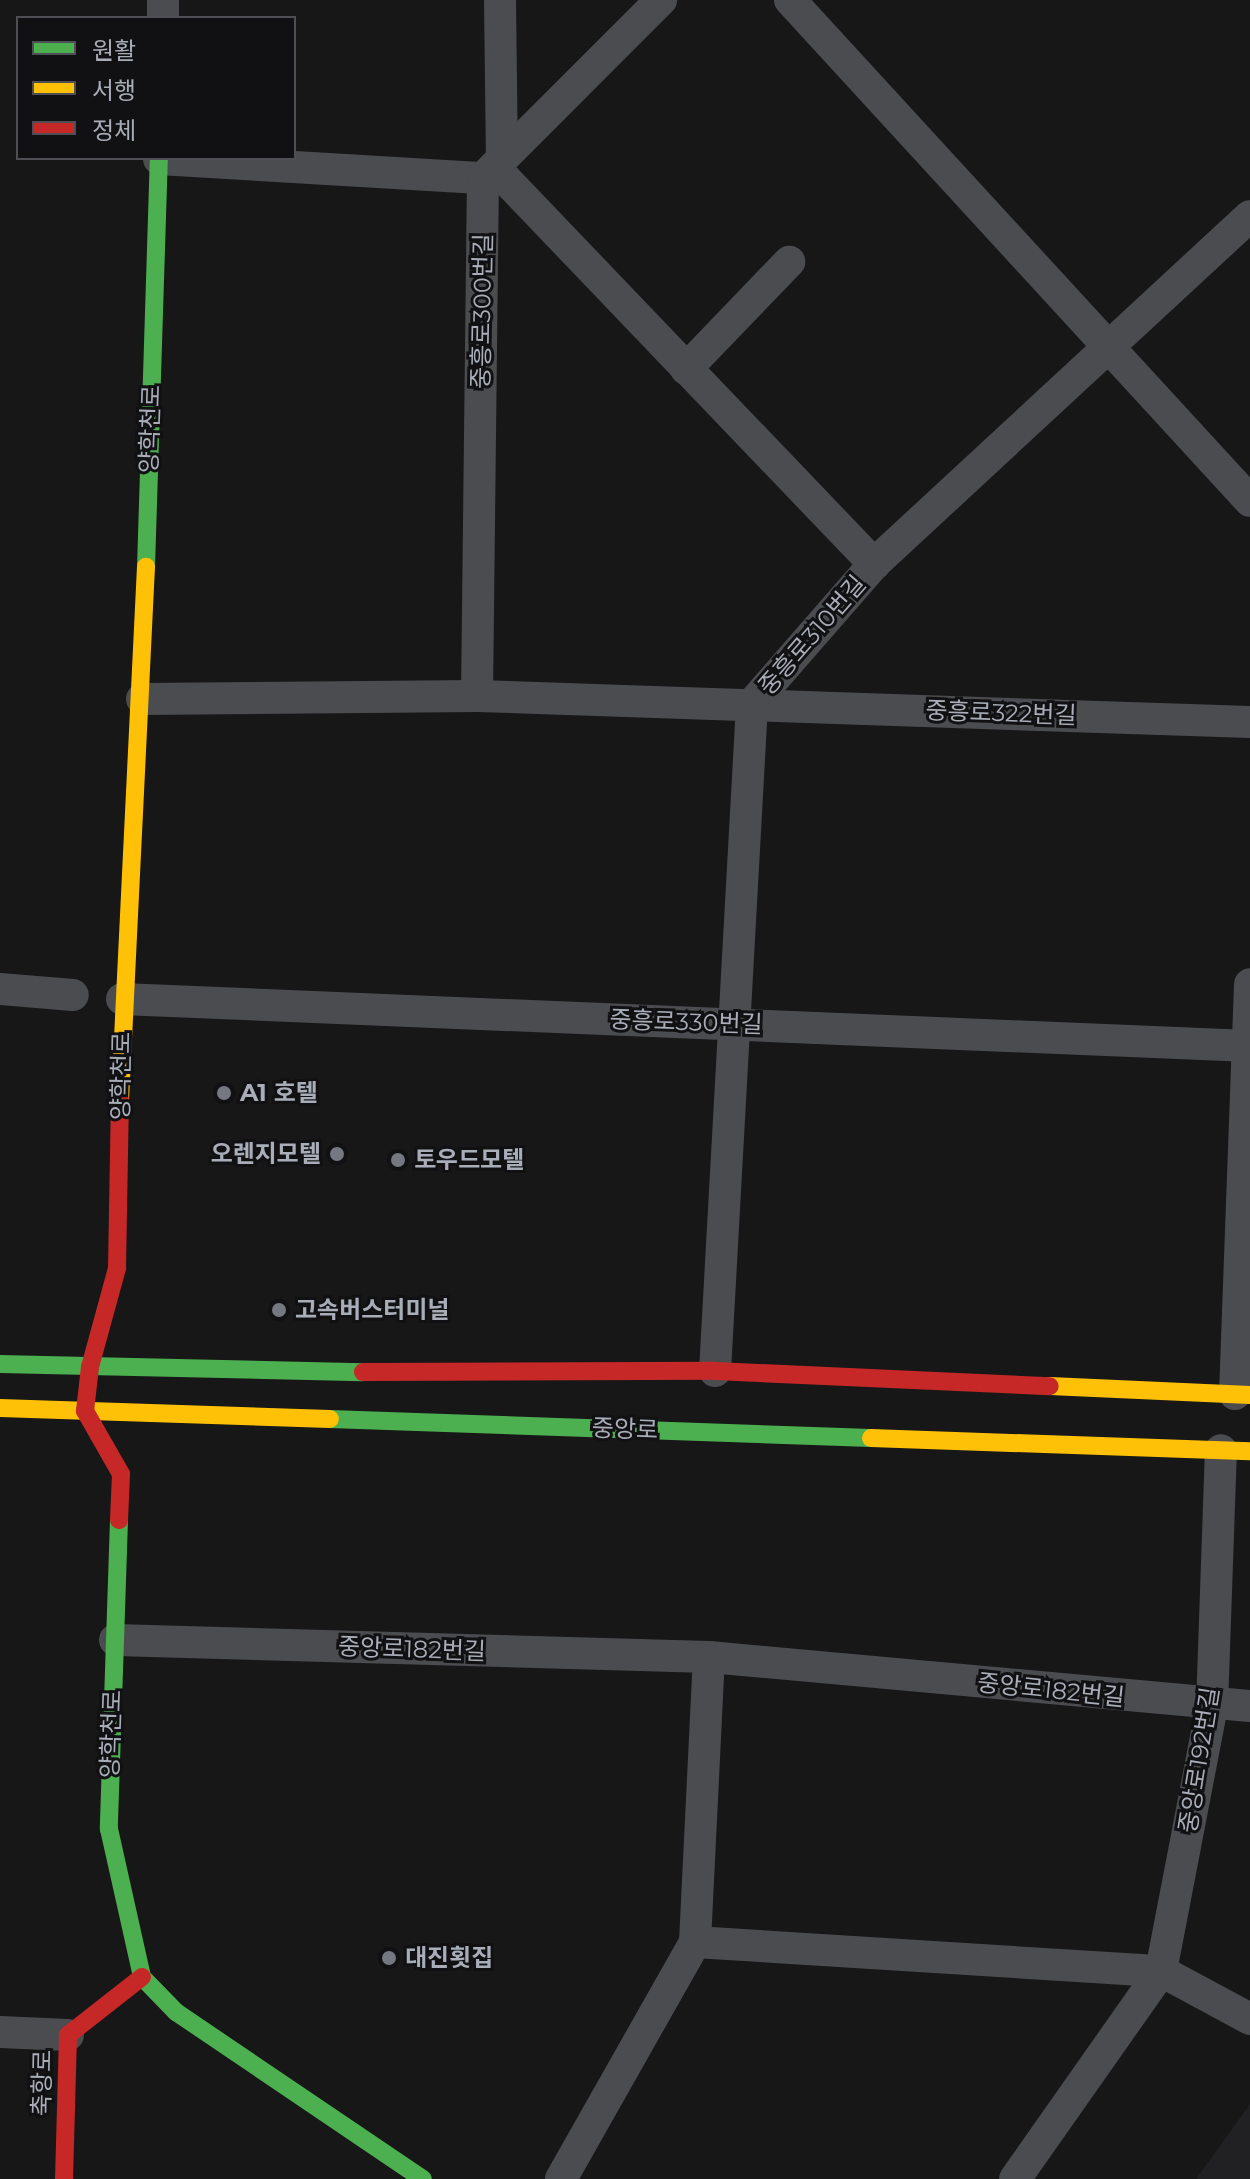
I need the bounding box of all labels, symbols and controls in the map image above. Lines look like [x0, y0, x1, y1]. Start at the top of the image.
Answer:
legend [16, 16, 296, 160]
text: 원활 [92, 36, 136, 65]
text: 서행 [92, 76, 136, 105]
text: 정체 [92, 116, 136, 145]
street label: 중흥로300번길 [466, 233, 498, 389]
street label: 양학천로 [134, 384, 166, 474]
street label: 중흥로310번길 [752, 570, 872, 700]
street label: 중흥로322번길 [925, 696, 1077, 730]
street label: 중흥로330번길 [609, 1005, 763, 1039]
street label: 양학천로 [106, 1032, 136, 1120]
place label: A1 호텔 [240, 1079, 318, 1107]
marker: A1 호텔 [215, 1084, 233, 1102]
place label: 오렌지모텔 [211, 1140, 321, 1168]
marker: 오렌지모텔 [328, 1145, 346, 1163]
place label: 토우드모텔 [414, 1146, 524, 1174]
marker: 토우드모텔 [389, 1151, 407, 1169]
place label: 고속버스터미널 [295, 1296, 450, 1324]
marker: 고속버스터미널 [270, 1301, 288, 1319]
street label: 중앙로 [591, 1413, 659, 1445]
street label: 중앙로182번길 [338, 1632, 486, 1666]
street label: 중앙로182번길 [976, 1668, 1126, 1712]
street label: 중앙로192번길 [1173, 1685, 1225, 1835]
street label: 양학천로 [95, 1689, 127, 1779]
place label: 대진횟집 [405, 1944, 493, 1972]
marker: 대진횟집 [380, 1949, 398, 1967]
street label: 축항로 [27, 2050, 57, 2116]

